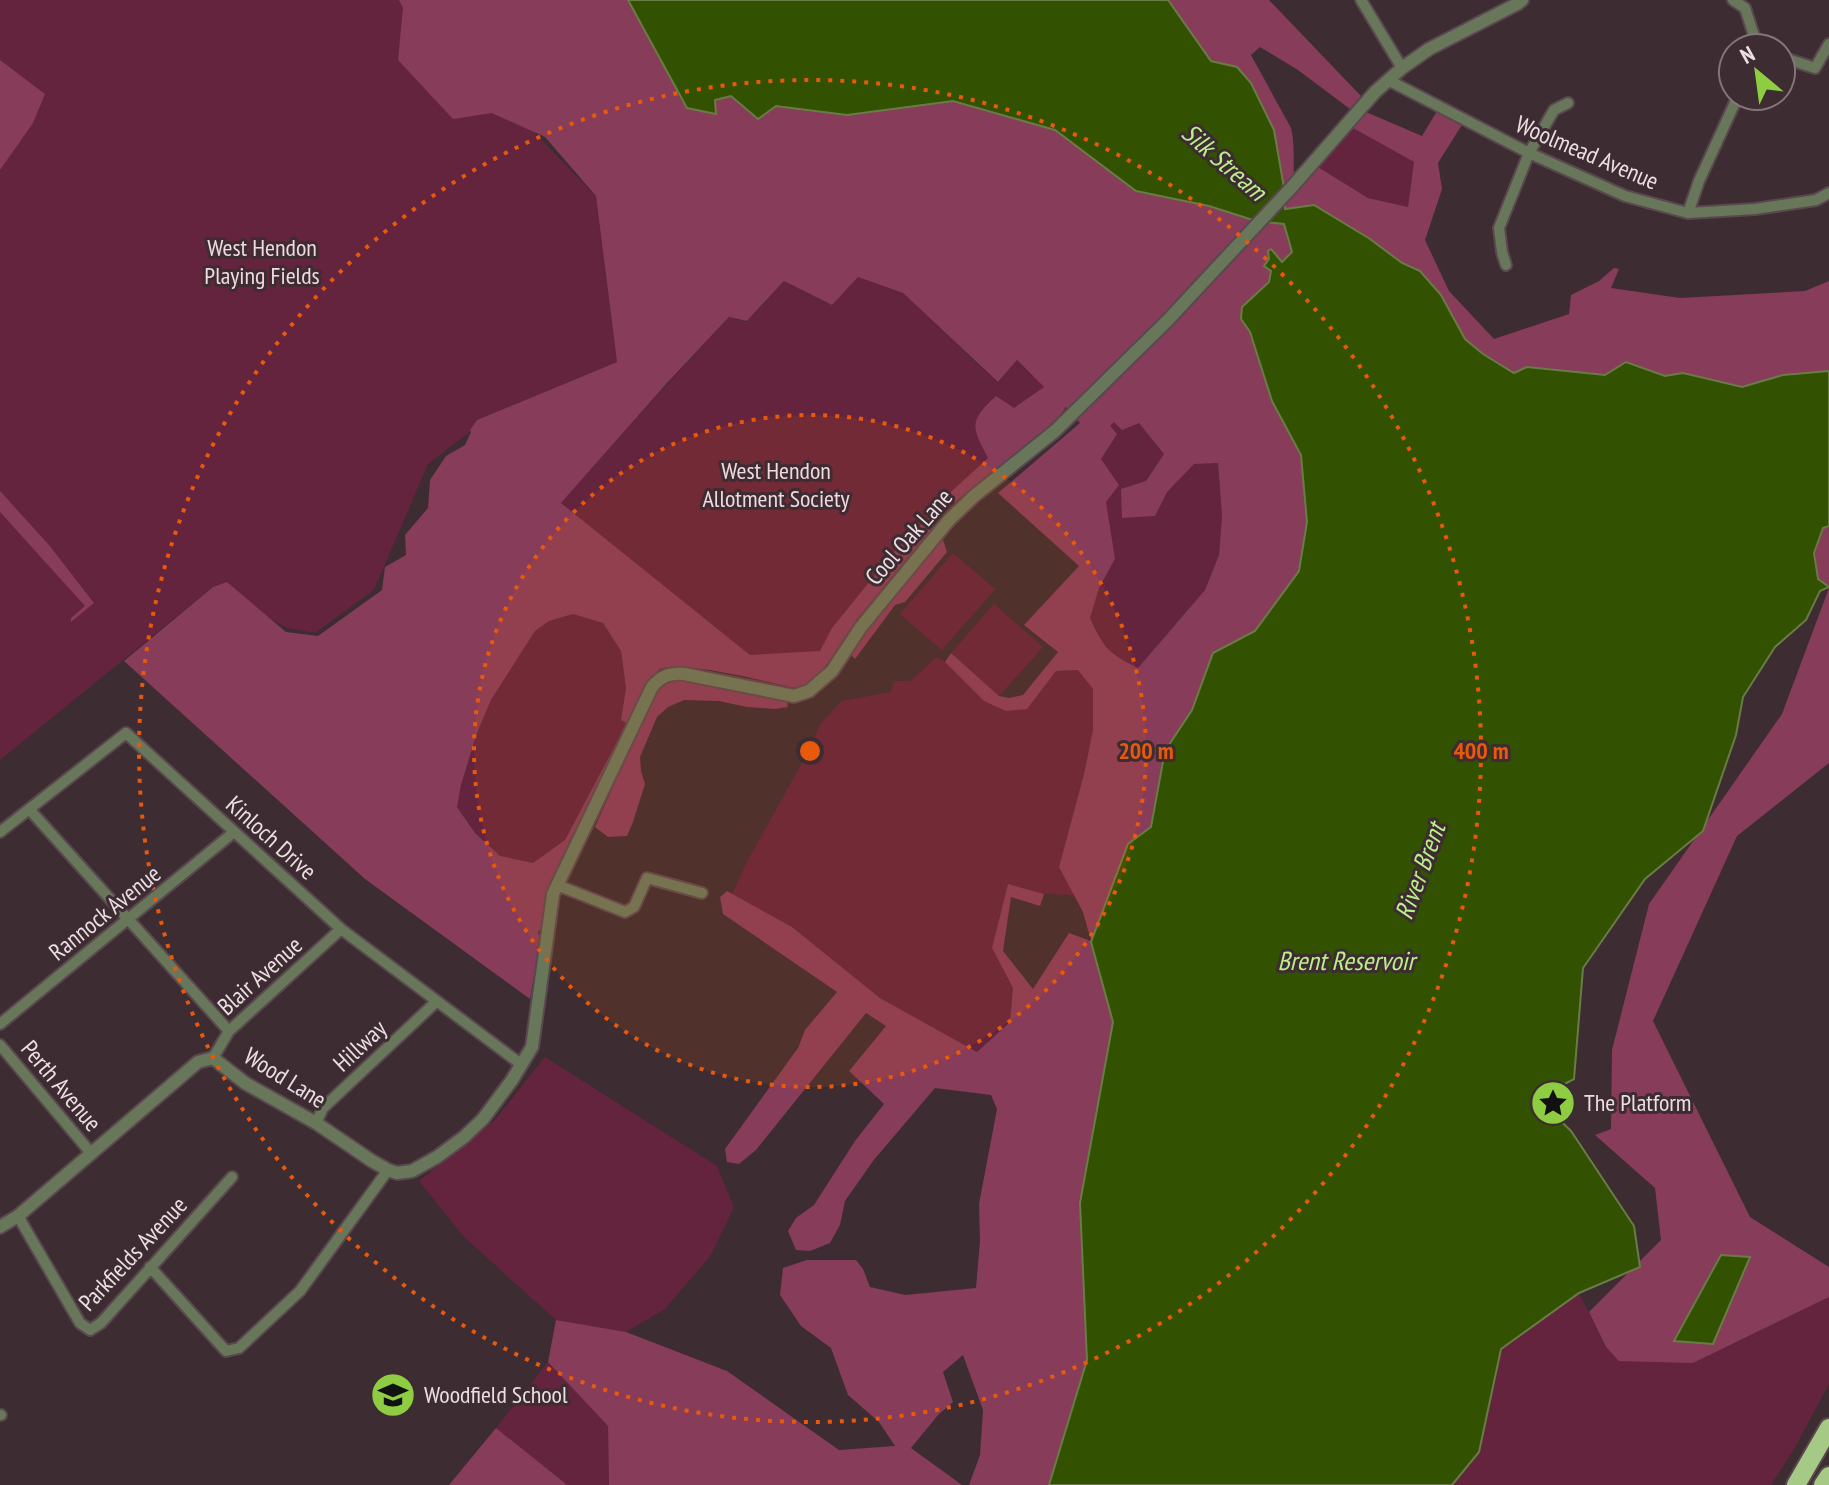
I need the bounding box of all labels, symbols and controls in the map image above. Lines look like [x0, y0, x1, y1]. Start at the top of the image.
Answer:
north arrow [1717, 32, 1797, 112]
text: N [1735, 39, 1759, 70]
street label: Woolmead Avenue [1511, 109, 1663, 197]
water label: Silk Stream [1175, 116, 1275, 209]
park label: West Hendon Playing Fields [204, 232, 320, 291]
park label: West Hendon Allotment Society [702, 455, 850, 514]
street label: Cool Oak Lane [858, 482, 959, 591]
text: 200 m [1118, 735, 1174, 766]
text: 400 m [1453, 735, 1509, 766]
centre of rings [796, 737, 824, 765]
street label: Kinloch Drive [220, 789, 323, 886]
water label: River Brent [1387, 815, 1453, 924]
street label: Rannock Avenue [42, 858, 167, 967]
street label: Blair Avenue [211, 930, 308, 1022]
water label: Brent Reservoir [1277, 944, 1418, 977]
street label: Hillway [326, 1013, 393, 1078]
street label: Perth Avenue [14, 1034, 108, 1138]
street label: Wood Lane [238, 1040, 332, 1115]
place icon: The Platform [1529, 1079, 1577, 1127]
place label: The Platform [1584, 1087, 1691, 1118]
street label: Parkfields Avenue [72, 1190, 194, 1317]
school or university icon: Woodfield School [369, 1371, 417, 1419]
place label: Woodfield School [424, 1379, 568, 1410]

